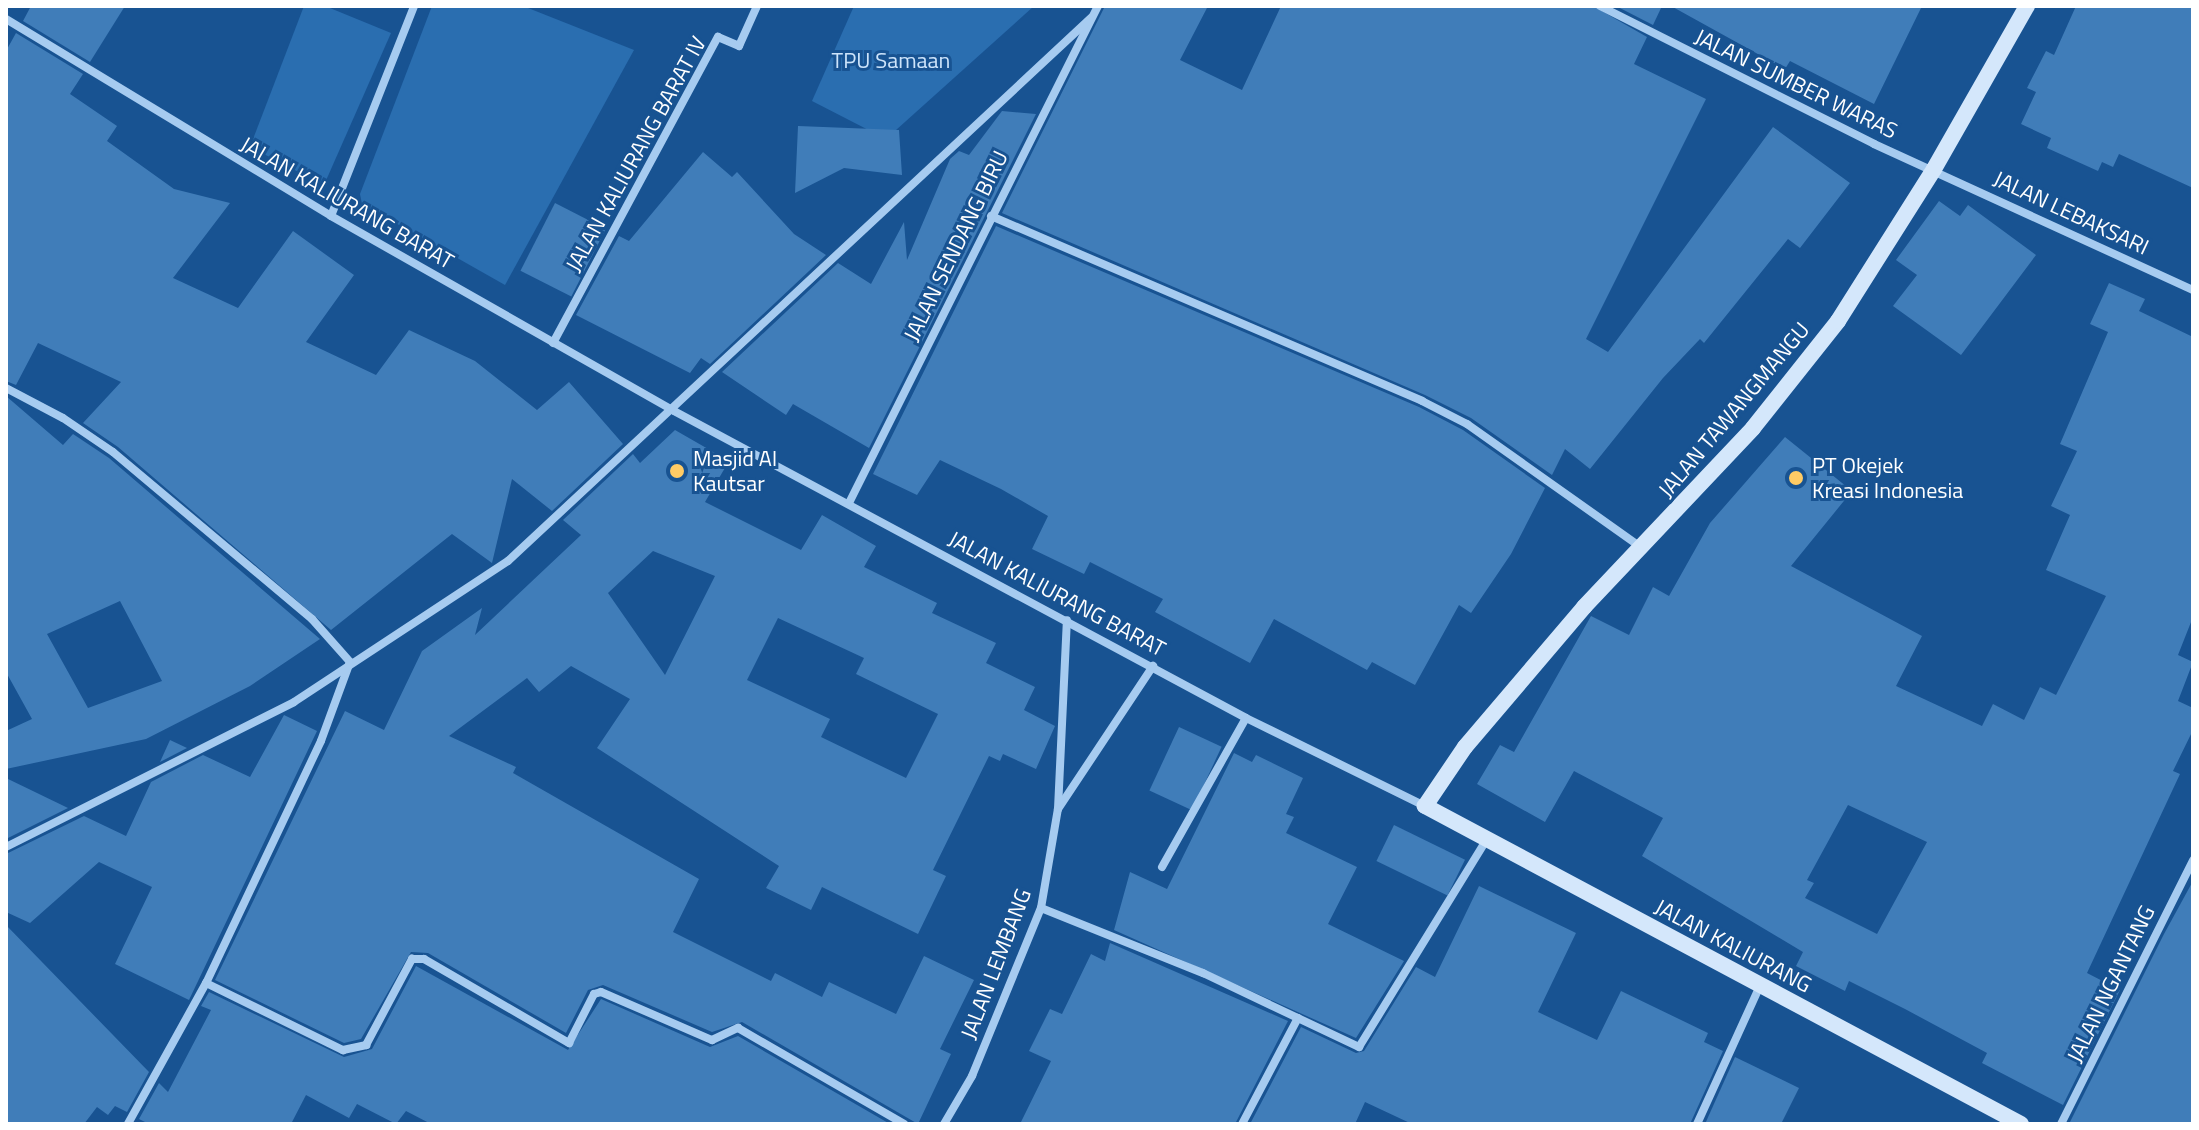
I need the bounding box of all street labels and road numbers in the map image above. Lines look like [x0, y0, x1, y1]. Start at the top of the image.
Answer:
street label: JALAN SUMBER WARAS [1690, 23, 1902, 145]
street label: JALAN KALIURANG BARAT IV [560, 32, 712, 276]
street label: JALAN KALIURANG BARAT [236, 131, 458, 275]
street label: JALAN SENDANG BIRU [898, 146, 1014, 346]
street label: JALAN LEBAKSARI [1989, 165, 2153, 261]
street label: JALAN TAWANGMANGU [1653, 317, 1815, 503]
street label: JALAN KALIURANG BARAT [944, 526, 1170, 662]
street label: JALAN LEMBANG [955, 885, 1037, 1043]
street label: JALAN KALIURANG [1650, 894, 1816, 998]
street label: JALAN NGANTANG [2062, 901, 2160, 1067]

